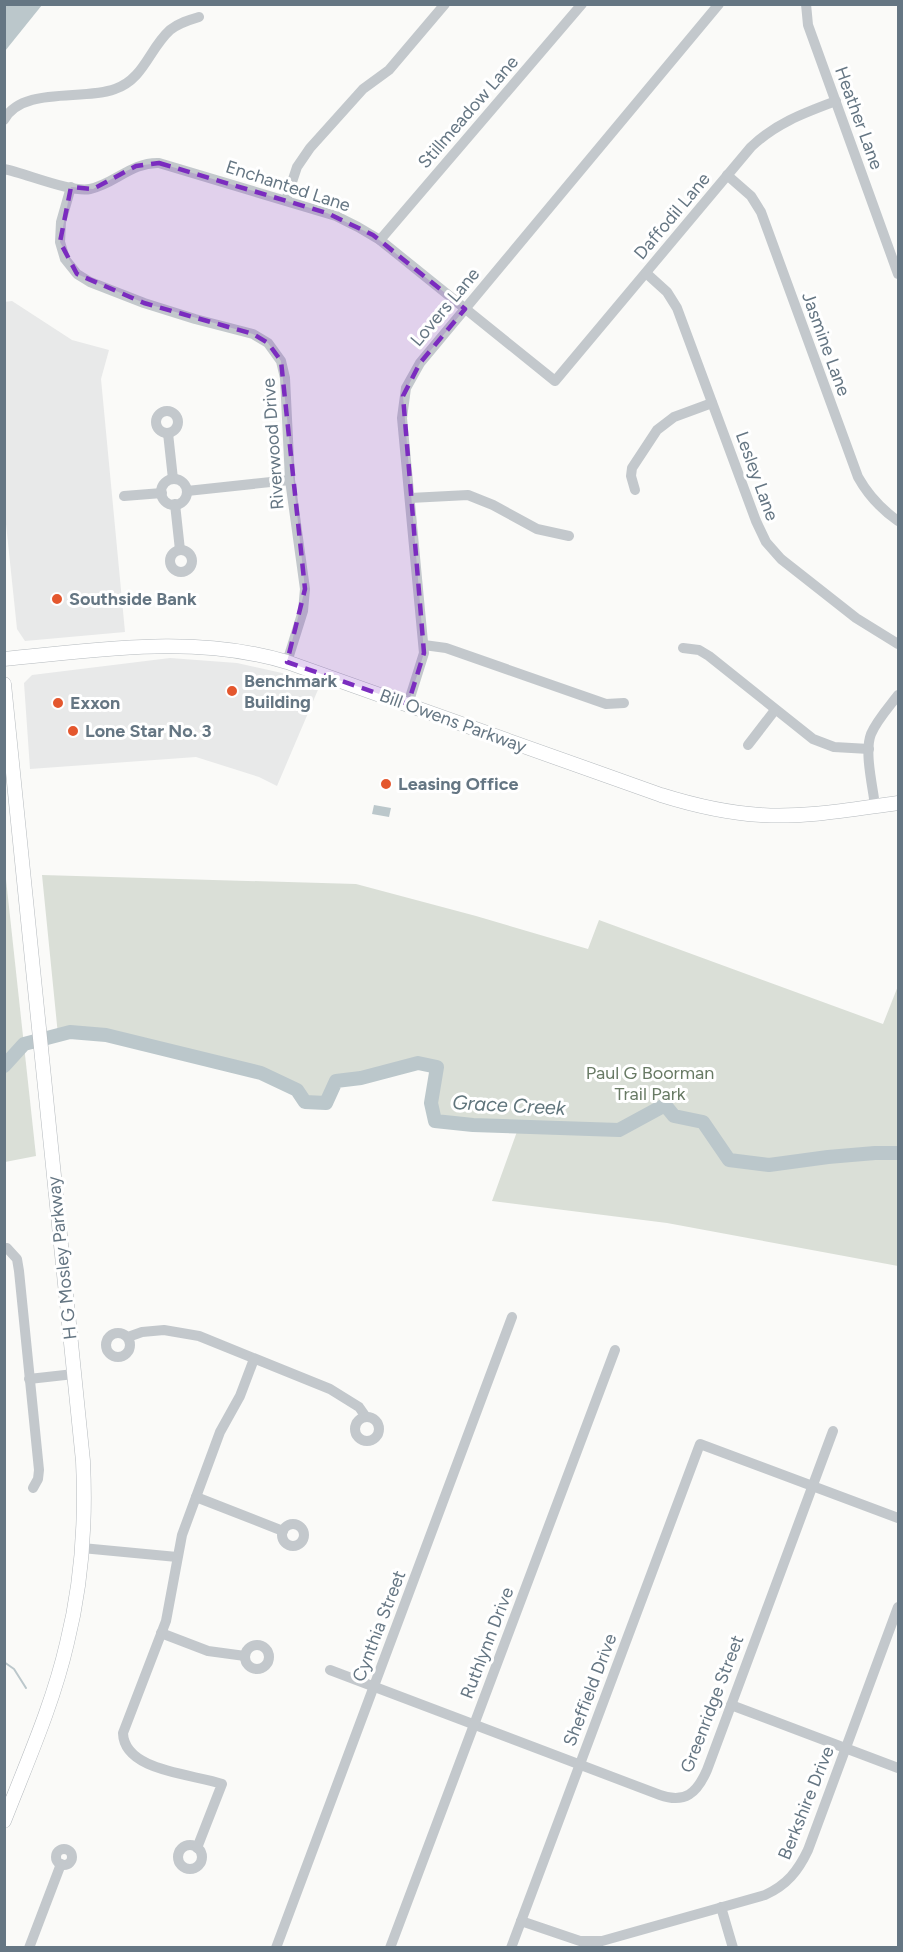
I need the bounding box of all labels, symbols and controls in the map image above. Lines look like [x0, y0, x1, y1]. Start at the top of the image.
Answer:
street label: Stillmeadow Lane [413, 51, 523, 173]
street label: Heather Lane [830, 63, 888, 173]
street label: Enchanted Lane [223, 155, 353, 217]
street label: Daffodil Lane [629, 168, 715, 264]
street label: Lovers Lane [406, 263, 484, 351]
street label: Jasmine Lane [797, 289, 855, 399]
street label: Riverwood Drive [257, 377, 289, 511]
street label: Lesley Lane [731, 428, 783, 524]
place label: Southside Bank [69, 588, 197, 610]
marker: Southside Bank [50, 592, 64, 606]
place label: Benchmark Building [244, 670, 337, 713]
marker: Benchmark Building [225, 684, 239, 698]
street label: Bill Owens Parkway [377, 684, 530, 758]
place label: Exxon [70, 692, 120, 714]
marker: Exxon [51, 696, 65, 710]
place label: Lone Star No. 3 [85, 720, 211, 742]
marker: Lone Star No. 3 [66, 724, 80, 738]
place label: Leasing Office [398, 773, 519, 795]
marker: Leasing Office [379, 777, 393, 791]
park label: Paul G Boorman Trail Park [586, 1062, 714, 1105]
water label: Grace Creek [452, 1090, 567, 1120]
street label: H G Mosley Parkway [42, 1175, 82, 1341]
street label: Cynthia Street [348, 1567, 410, 1685]
street label: Ruthlynn Drive [456, 1584, 518, 1702]
street label: Sheffield Drive [558, 1630, 622, 1749]
street label: Greenridge Street [676, 1632, 748, 1776]
street label: Berkshire Drive [773, 1743, 839, 1863]

